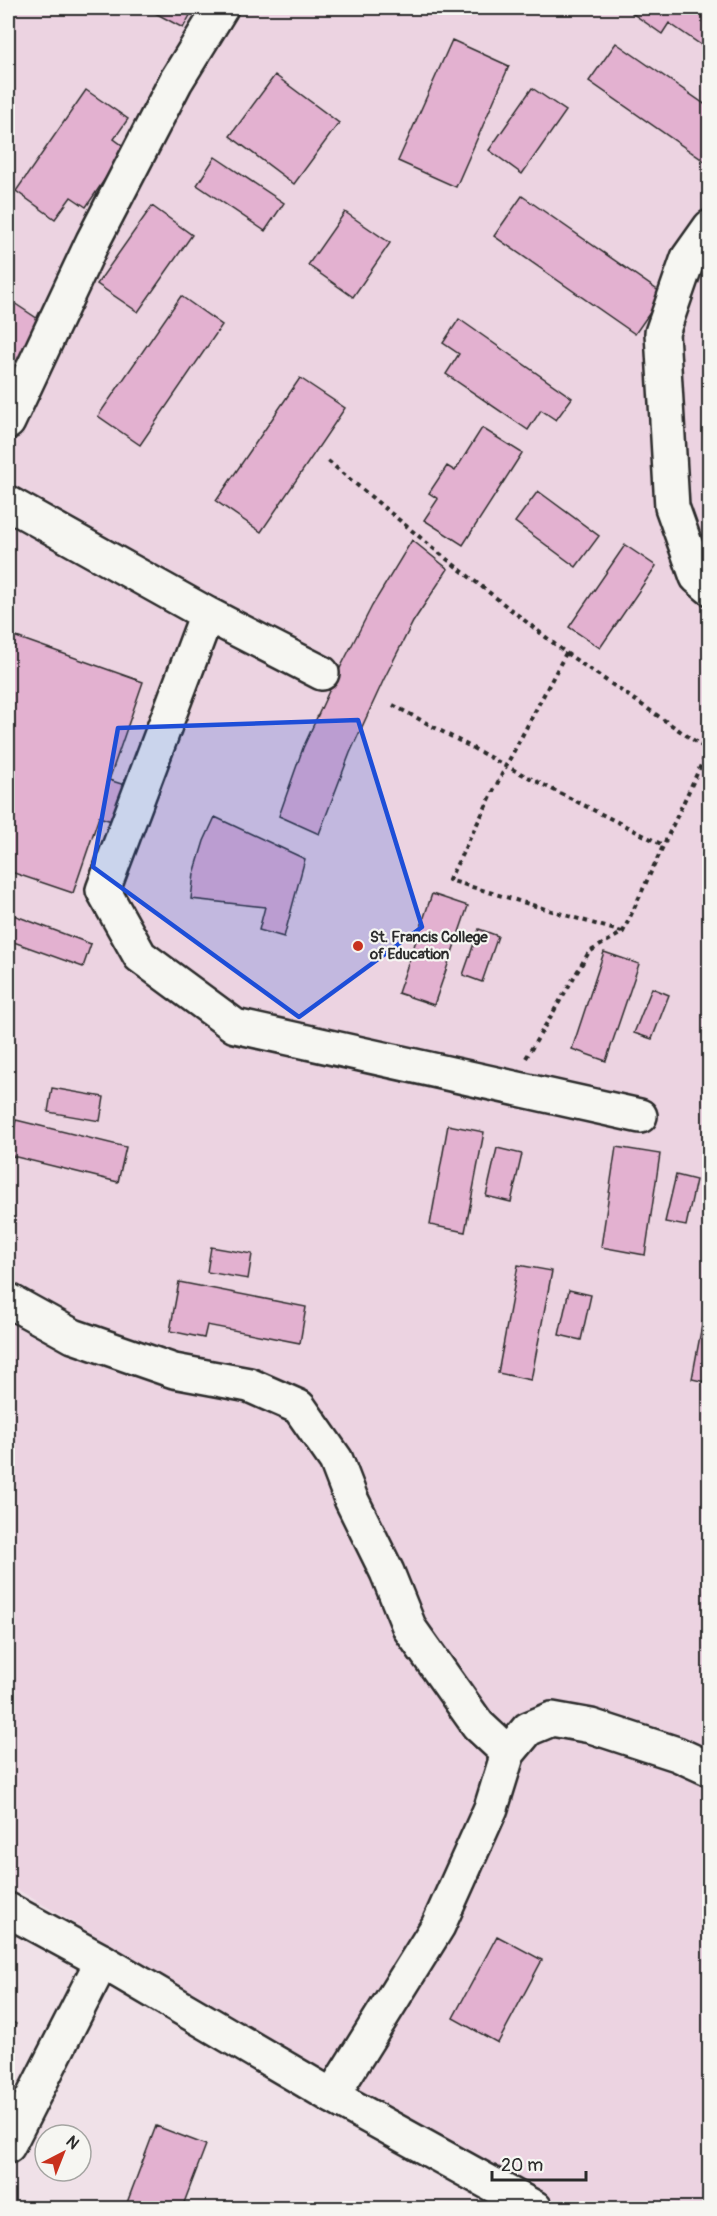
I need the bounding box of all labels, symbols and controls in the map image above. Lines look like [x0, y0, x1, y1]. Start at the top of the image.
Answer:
place label: St. Francis College of Education [369, 928, 488, 964]
marker: St. Francis College of Education [351, 939, 365, 953]
north arrow [33, 2123, 93, 2183]
text: N [62, 2132, 83, 2154]
scale bar [492, 2144, 586, 2182]
text: 20 m [501, 2154, 543, 2177]

